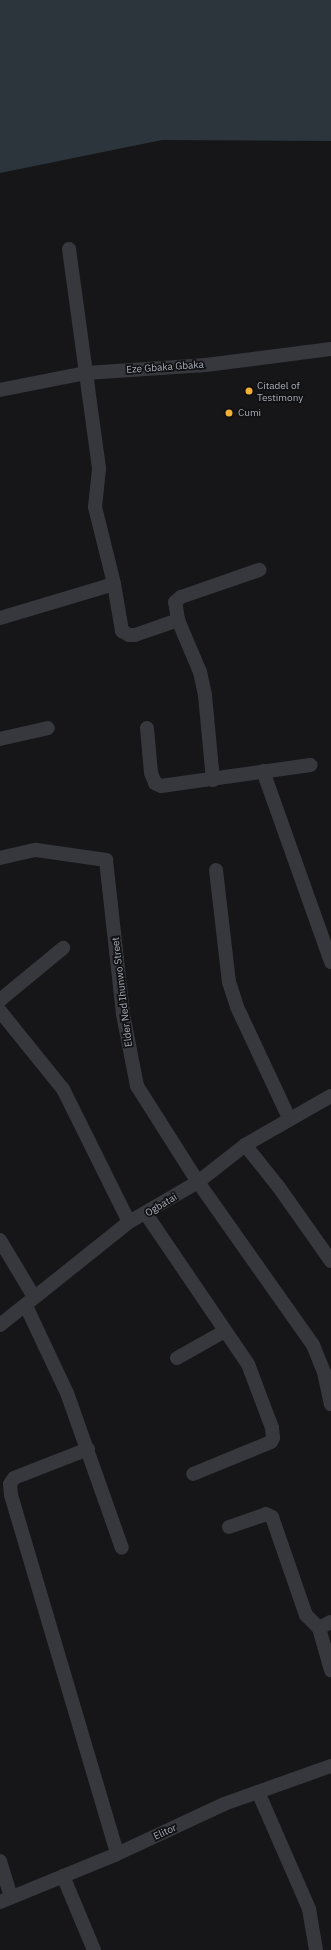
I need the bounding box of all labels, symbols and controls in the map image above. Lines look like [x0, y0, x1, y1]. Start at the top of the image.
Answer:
street label: Eze Gbaka Gbaka [126, 358, 204, 376]
place label: Citadel of Testimony [257, 379, 303, 402]
marker: Citadel of Testimony [244, 386, 254, 396]
marker: Cumi [223, 407, 235, 419]
place label: Cumi [238, 407, 261, 419]
street label: Elder Ned Ihunwo Street [109, 936, 135, 1048]
street label: Ogbatai [143, 1191, 179, 1219]
street label: Elitor [152, 1822, 178, 1842]

